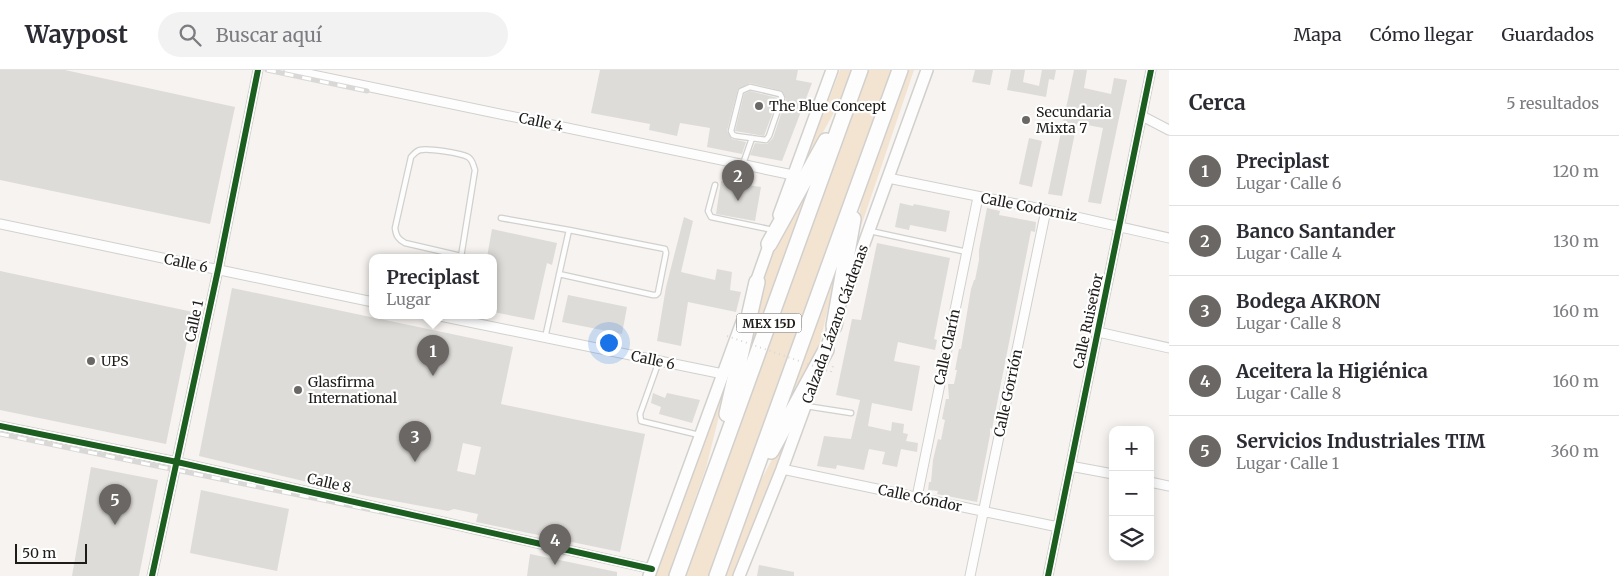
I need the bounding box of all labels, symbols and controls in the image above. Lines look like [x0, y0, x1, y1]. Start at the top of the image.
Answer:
search box [158, 12, 508, 57]
text: Waypost [25, 19, 128, 50]
icon: search [176, 21, 204, 49]
text: Buscar aquí [216, 23, 322, 47]
text: Mapa [1293, 23, 1342, 46]
text: Cómo llegar [1370, 23, 1473, 46]
text: Guardados [1501, 23, 1594, 46]
text: Cerca [1189, 89, 1246, 116]
text: 5 resultados [1506, 93, 1599, 113]
place label: The Blue Concept [769, 97, 887, 115]
marker: The Blue Concept [753, 100, 765, 112]
place label: Secundaria Mixta 7 [1036, 103, 1112, 137]
street label: Calle 4 [517, 109, 565, 136]
marker: Secundaria Mixta 7 [1020, 114, 1032, 126]
text: Preciplast [1236, 149, 1329, 173]
pin: 2 [722, 160, 754, 201]
text: 1 [1201, 161, 1209, 181]
text: 120 m [1553, 161, 1599, 181]
text: Lugar · Calle 6 [1236, 173, 1341, 193]
street label: Calle Codorniz [979, 189, 1079, 225]
text: Banco Santander [1236, 219, 1396, 243]
text: 2 [1200, 231, 1210, 251]
text: 130 m [1553, 231, 1599, 251]
street label: Calzada Lázaro Cárdenas [798, 242, 872, 406]
text: Lugar · Calle 4 [1236, 243, 1342, 263]
street label: Calle 6 [162, 250, 210, 276]
popup [369, 254, 497, 319]
text: Preciplast [386, 265, 480, 289]
street label: Calle Ruiseñor [1069, 272, 1107, 370]
text: Lugar [386, 289, 431, 309]
text: Bodega AKRON [1236, 289, 1381, 313]
street label: Calle 1 [181, 298, 207, 344]
text: 3 [1200, 301, 1210, 321]
text: 160 m [1553, 301, 1599, 321]
street label: Calle Clarín [930, 307, 964, 387]
text: Lugar · Calle 8 [1236, 313, 1341, 333]
road number: MEX 15D [736, 314, 802, 332]
your location [596, 330, 622, 356]
pin: 1 [417, 335, 449, 376]
street label: Calle 6 [629, 347, 677, 373]
street label: Calle Gorrión [990, 347, 1026, 439]
place label: UPS [101, 352, 129, 370]
marker: UPS [85, 355, 97, 367]
text: Aceitera la Higiénica [1236, 359, 1428, 383]
text: 4 [1200, 371, 1210, 391]
text: 160 m [1553, 371, 1599, 391]
place label: Glasfirma International [308, 373, 398, 407]
text: Lugar · Calle 8 [1236, 383, 1341, 403]
marker: Glasfirma International [292, 384, 304, 396]
pin: 3 [399, 421, 431, 462]
map controls [1109, 426, 1154, 561]
button: + [1109, 426, 1154, 471]
text: Servicios Industriales TIM [1236, 429, 1485, 453]
text: 5 [1200, 441, 1210, 461]
text: 360 m [1550, 441, 1599, 461]
text: Lugar · Calle 1 [1236, 453, 1339, 473]
street label: Calle 8 [305, 469, 353, 497]
button: − [1109, 471, 1154, 516]
street label: Calle Cóndor [876, 480, 964, 516]
pin: 5 [99, 484, 131, 525]
button: layers [1109, 516, 1154, 561]
pin: 4 [539, 524, 571, 565]
scale bar [15, 541, 88, 564]
text: 50 m [22, 544, 56, 562]

